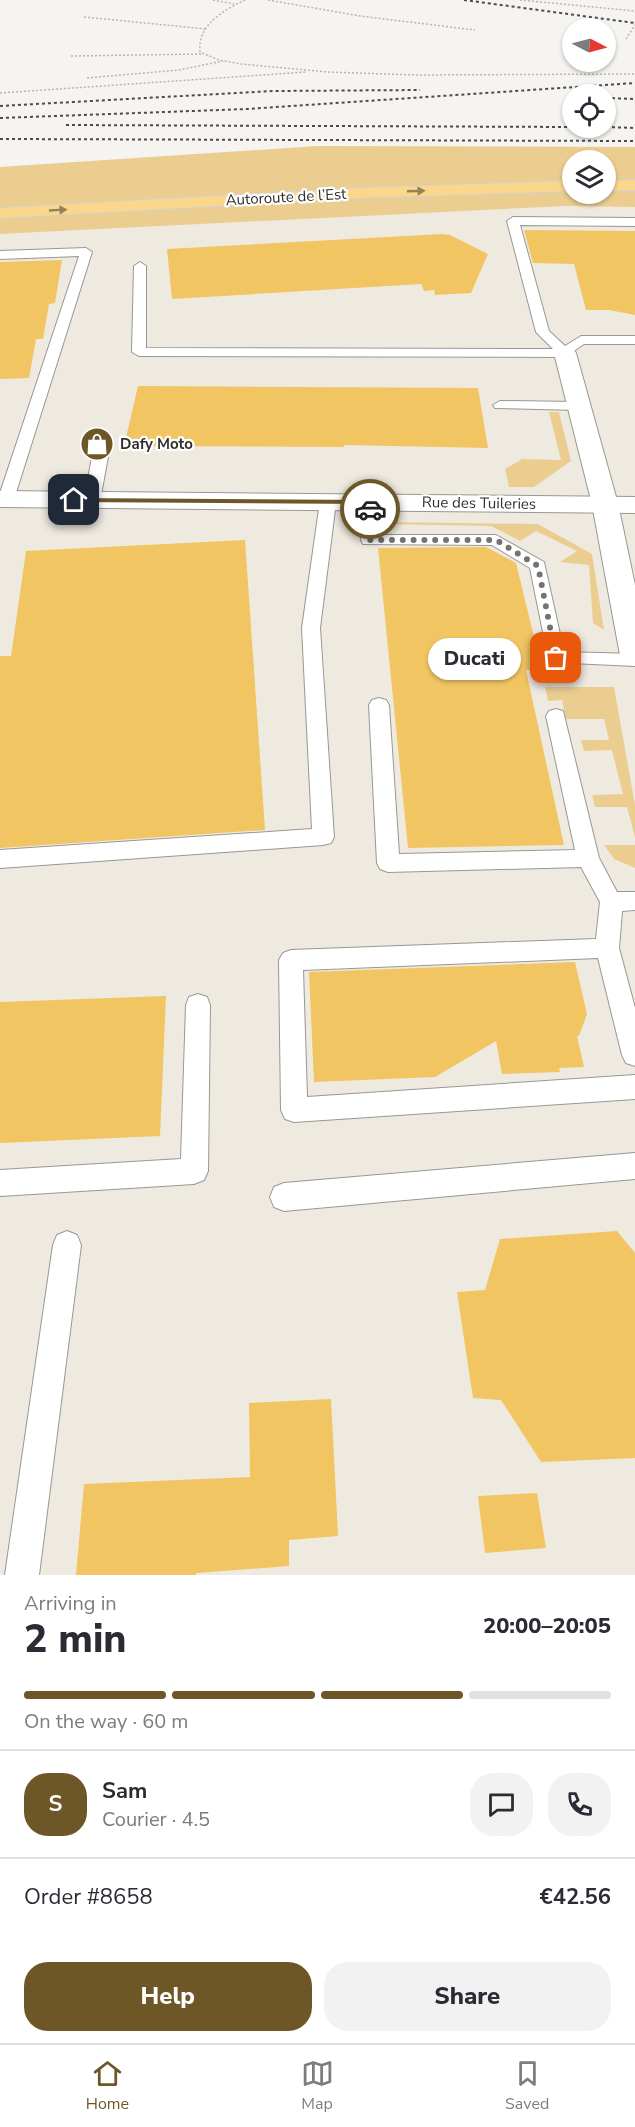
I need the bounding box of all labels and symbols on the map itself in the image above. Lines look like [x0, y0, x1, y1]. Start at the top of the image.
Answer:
north arrow [562, 18, 616, 72]
street label: Autoroute de l’Est [225, 184, 348, 210]
one-way arrow [407, 186, 426, 196]
one-way arrow [49, 205, 68, 214]
shop icon: Dafy Moto [79, 426, 115, 462]
place label: Dafy Moto [120, 434, 193, 454]
pin [48, 474, 99, 525]
courier [340, 479, 400, 539]
street label: Rue des Tuileries [422, 492, 536, 514]
pin [530, 632, 581, 683]
callout: Ducati [427, 637, 520, 679]

